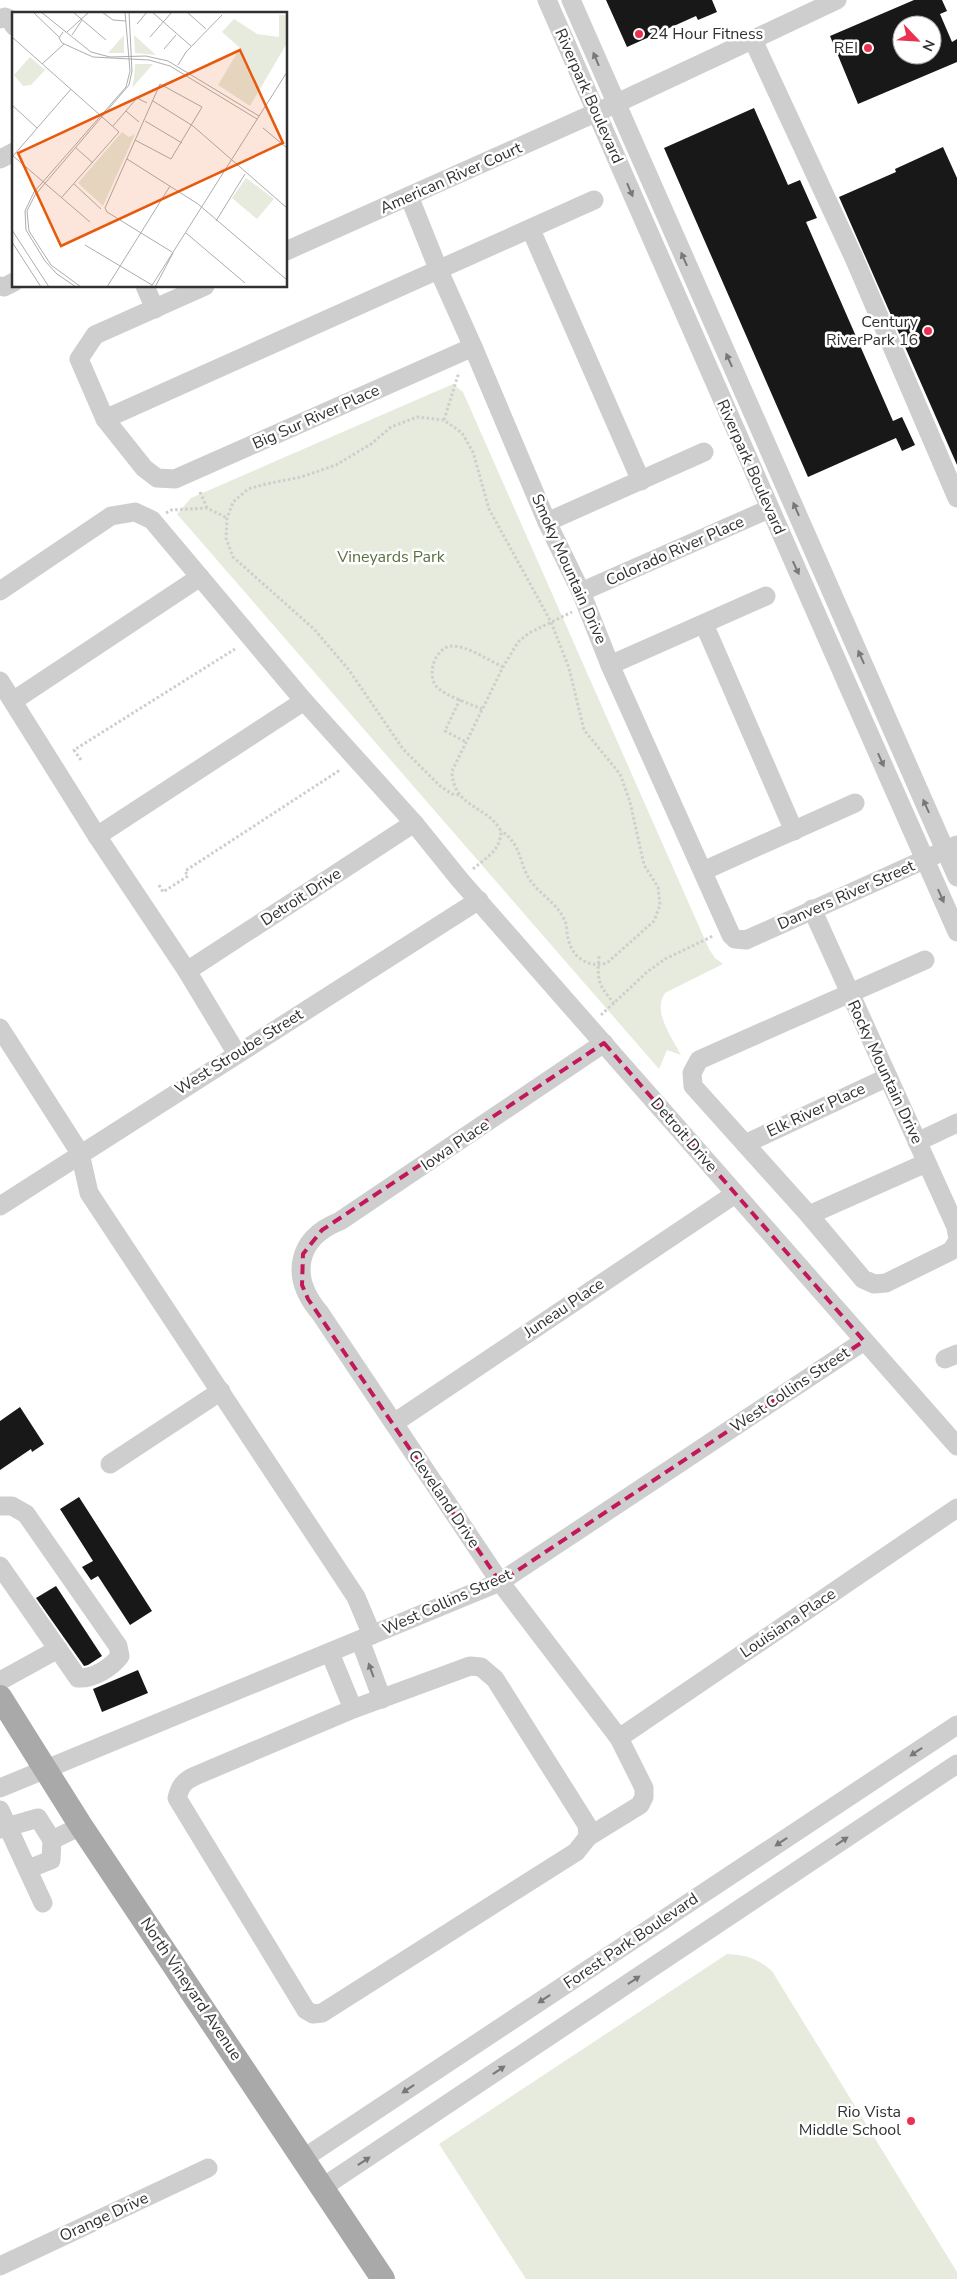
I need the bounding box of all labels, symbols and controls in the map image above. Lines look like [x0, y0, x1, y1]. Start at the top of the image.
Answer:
inset map [12, 12, 288, 288]
north arrow [892, 15, 942, 65]
place label: 24 Hour Fitness [649, 23, 763, 45]
street label: Riverpark Boulevard [549, 25, 629, 167]
marker: 24 Hour Fitness [633, 28, 645, 40]
place label: REI [834, 37, 858, 59]
text: N [918, 37, 939, 54]
marker: REI [862, 42, 874, 54]
one-way arrow [592, 52, 600, 66]
street label: American River Court [377, 137, 526, 219]
one-way arrow [626, 183, 634, 198]
one-way arrow [680, 251, 689, 266]
place label: Century RiverPark 16 [826, 311, 919, 351]
marker: Century RiverPark 16 [922, 325, 934, 337]
one-way arrow [725, 353, 733, 367]
street label: Big Sur River Place [249, 379, 383, 455]
street label: Riverpark Boulevard [711, 396, 791, 538]
street label: Smoky Mountain Drive [526, 490, 612, 648]
one-way arrow [791, 502, 799, 516]
street label: Colorado River Place [602, 511, 748, 591]
park label: Vineyards Park [336, 546, 446, 568]
one-way arrow [793, 561, 801, 575]
one-way arrow [857, 650, 865, 664]
one-way arrow [878, 753, 886, 767]
one-way arrow [922, 799, 930, 813]
street label: Danvers River Street [774, 855, 918, 935]
street label: Detroit Drive [256, 863, 346, 931]
one-way arrow [937, 889, 945, 903]
street label: Rocky Mountain Drive [842, 996, 928, 1148]
street label: West Stroube Street [171, 1004, 308, 1100]
street label: Elk River Place [763, 1078, 869, 1142]
street label: Detroit Drive [646, 1093, 722, 1177]
street label: Iowa Place [417, 1114, 493, 1176]
street label: Juneau Place [519, 1273, 608, 1344]
street label: West Collins Street [726, 1342, 854, 1438]
street label: Cleveland Drive [403, 1446, 485, 1552]
street label: West Collins Street [379, 1563, 515, 1640]
street label: Louisiana Place [736, 1583, 840, 1663]
one-way arrow [367, 1662, 374, 1677]
one-way arrow [910, 1747, 923, 1756]
one-way arrow [835, 1836, 849, 1846]
one-way arrow [774, 1837, 788, 1846]
street label: Forest Park Boulevard [559, 1888, 703, 1994]
street label: North Vineyard Avenue [135, 1913, 247, 2065]
one-way arrow [627, 1975, 641, 1985]
one-way arrow [537, 1994, 550, 2004]
one-way arrow [492, 2066, 506, 2075]
one-way arrow [402, 2084, 415, 2094]
place label: Rio Vista Middle School [799, 2101, 901, 2141]
marker: Rio Vista Middle School [905, 2115, 917, 2127]
one-way arrow [357, 2156, 371, 2166]
street label: Orange Drive [56, 2187, 152, 2247]

